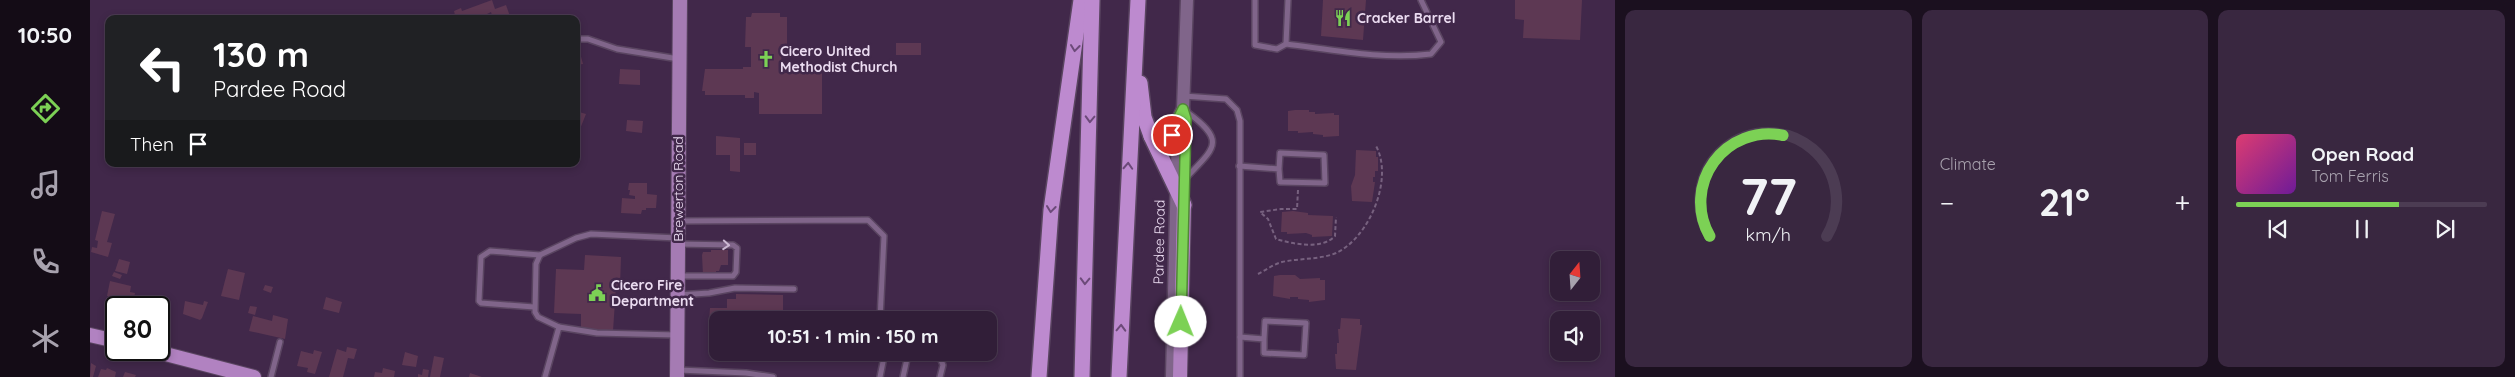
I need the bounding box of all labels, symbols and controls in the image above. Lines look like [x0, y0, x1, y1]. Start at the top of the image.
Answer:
restaurant icon: Cracker Barrel [1333, 8, 1353, 28]
place label: Cracker Barrel [1357, 9, 1456, 27]
text: 10:50 [18, 21, 72, 49]
text: 130 m [213, 32, 309, 76]
icon: left [130, 35, 195, 100]
place label: Cicero United Methodist Church [780, 42, 897, 76]
one-way arrow [1070, 45, 1081, 53]
church icon: Cicero United Methodist Church [756, 49, 776, 69]
text: Pardee Road [213, 75, 346, 103]
icon: directions [28, 91, 63, 126]
pin [1151, 114, 1193, 156]
one-way arrow [1085, 115, 1095, 123]
icon: arrive [1158, 121, 1186, 149]
icon: arrive [184, 130, 212, 158]
text: Then [130, 132, 174, 156]
street label: Brewerton Road [669, 136, 687, 242]
text: Open Road [2311, 142, 2414, 166]
text: Climate [1940, 154, 1996, 174]
one-way arrow [1123, 162, 1134, 170]
text: 77 [1740, 163, 1797, 228]
text: Tom Ferris [2311, 166, 2389, 186]
icon: music [28, 167, 63, 202]
text: 21° [2039, 178, 2090, 226]
text: − [1940, 185, 1954, 220]
text: + [2175, 185, 2190, 220]
street label: Pardee Road [1149, 199, 1169, 285]
one-way arrow [1046, 205, 1057, 213]
icon: previous [2264, 215, 2292, 243]
icon: pause [2348, 215, 2376, 243]
icon: next [2431, 215, 2459, 243]
text: km/h [1746, 223, 1791, 245]
one-way arrow [723, 239, 731, 250]
icon: phone [28, 244, 63, 279]
north arrow [1550, 251, 1600, 301]
map controls [1550, 251, 1600, 361]
place label: Cicero Fire Department [611, 276, 694, 310]
one-way arrow [1080, 277, 1091, 285]
public building icon: Cicero Fire Department [587, 283, 607, 303]
position arrow [1154, 295, 1206, 347]
speed limit sign: 80 [105, 296, 170, 361]
button: sound [1550, 311, 1600, 361]
icon: climate [28, 321, 63, 356]
text: 10:51 · 1 min · 150 m [767, 324, 939, 348]
one-way arrow [1116, 324, 1126, 332]

